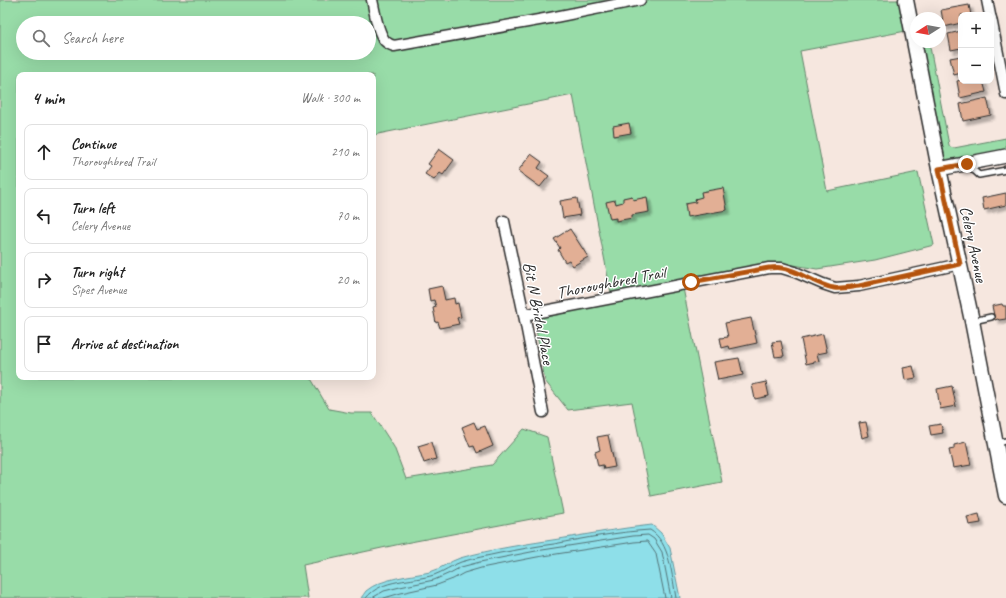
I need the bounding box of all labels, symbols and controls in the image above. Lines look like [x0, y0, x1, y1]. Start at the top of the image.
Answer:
north arrow [910, 12, 946, 48]
map controls [958, 12, 994, 84]
button: + [958, 12, 994, 48]
search box [16, 16, 376, 60]
icon: search [30, 27, 52, 49]
text: Search here [62, 29, 123, 48]
button: − [958, 48, 994, 84]
text: 4 min [32, 88, 65, 109]
text: Walk · 300 m [301, 90, 360, 106]
text: Continue [71, 135, 116, 154]
icon: ahead [33, 141, 55, 163]
text: 210 m [331, 144, 359, 160]
text: Thoroughbred Trail [71, 154, 155, 170]
route end [958, 155, 976, 173]
text: Turn left [71, 199, 114, 218]
street label: Celery Avenue [955, 204, 992, 285]
icon: left [33, 205, 55, 227]
text: 70 m [337, 208, 359, 224]
text: Celery Avenue [71, 218, 130, 234]
street label: Bit N Bridal Place [518, 260, 559, 367]
street label: Thoroughbred Trail [555, 261, 670, 303]
text: Turn right [71, 263, 124, 282]
icon: right [33, 269, 55, 291]
text: 20 m [337, 272, 359, 288]
route start [682, 273, 700, 291]
text: Sipes Avenue [71, 282, 127, 298]
icon: arrive [33, 333, 55, 355]
text: Arrive at destination [71, 335, 178, 354]

